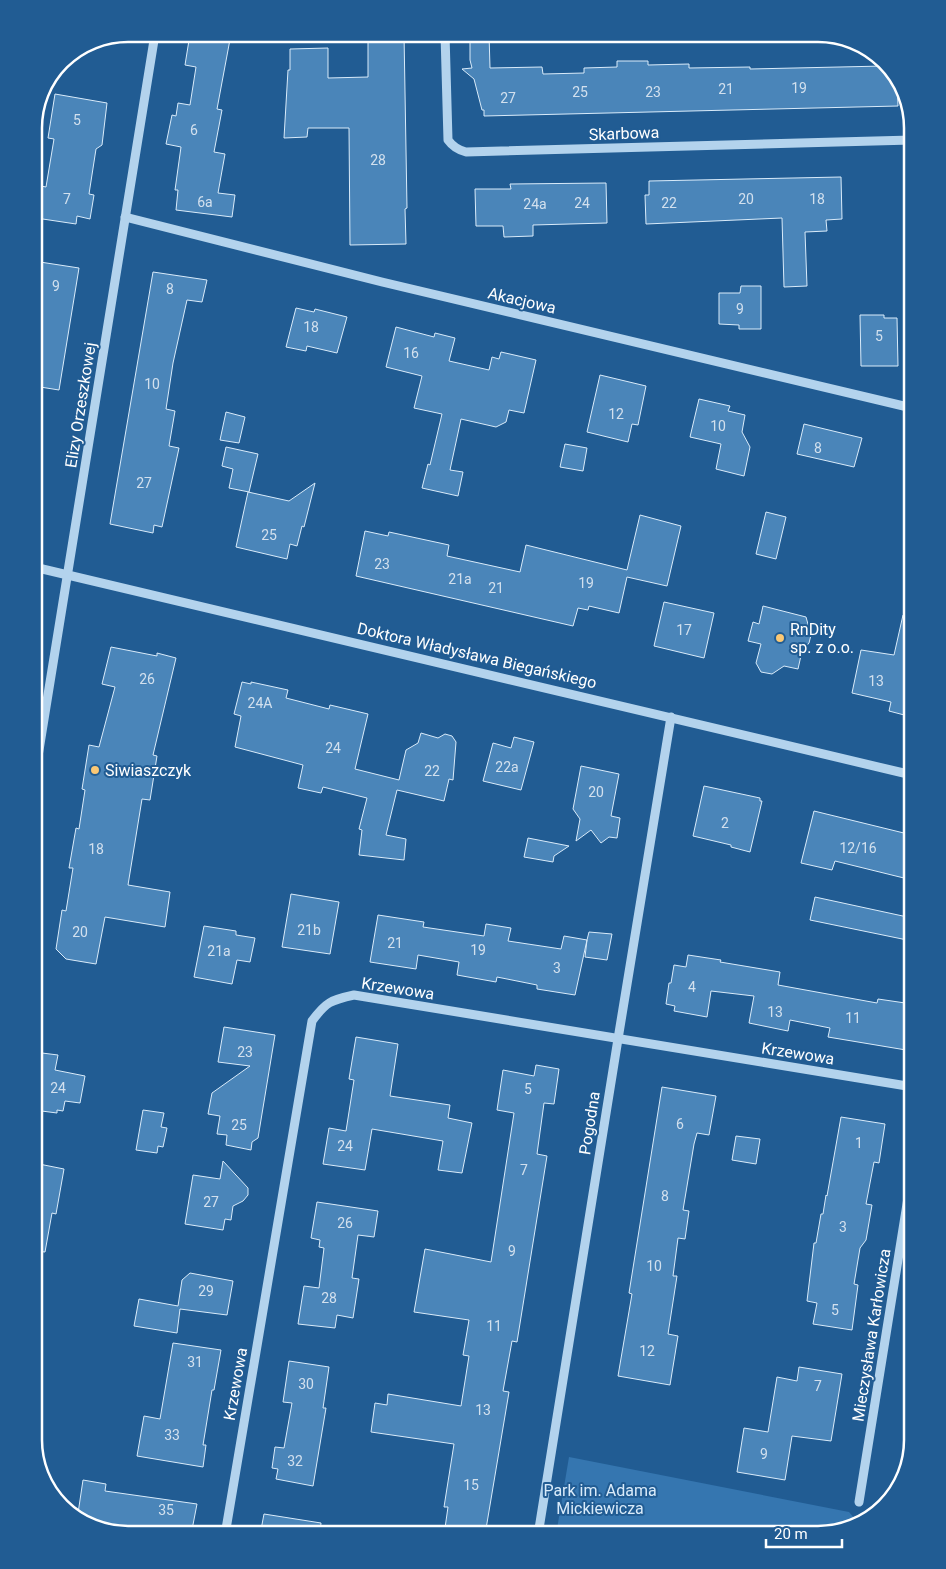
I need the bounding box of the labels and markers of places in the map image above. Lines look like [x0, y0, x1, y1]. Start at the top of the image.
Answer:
place label: RnDity sp. z o.o. [790, 620, 854, 657]
marker: RnDity sp. z o.o. [774, 632, 786, 644]
place label: Siwiaszczyk [105, 761, 192, 780]
marker: Siwiaszczyk [89, 764, 101, 776]

